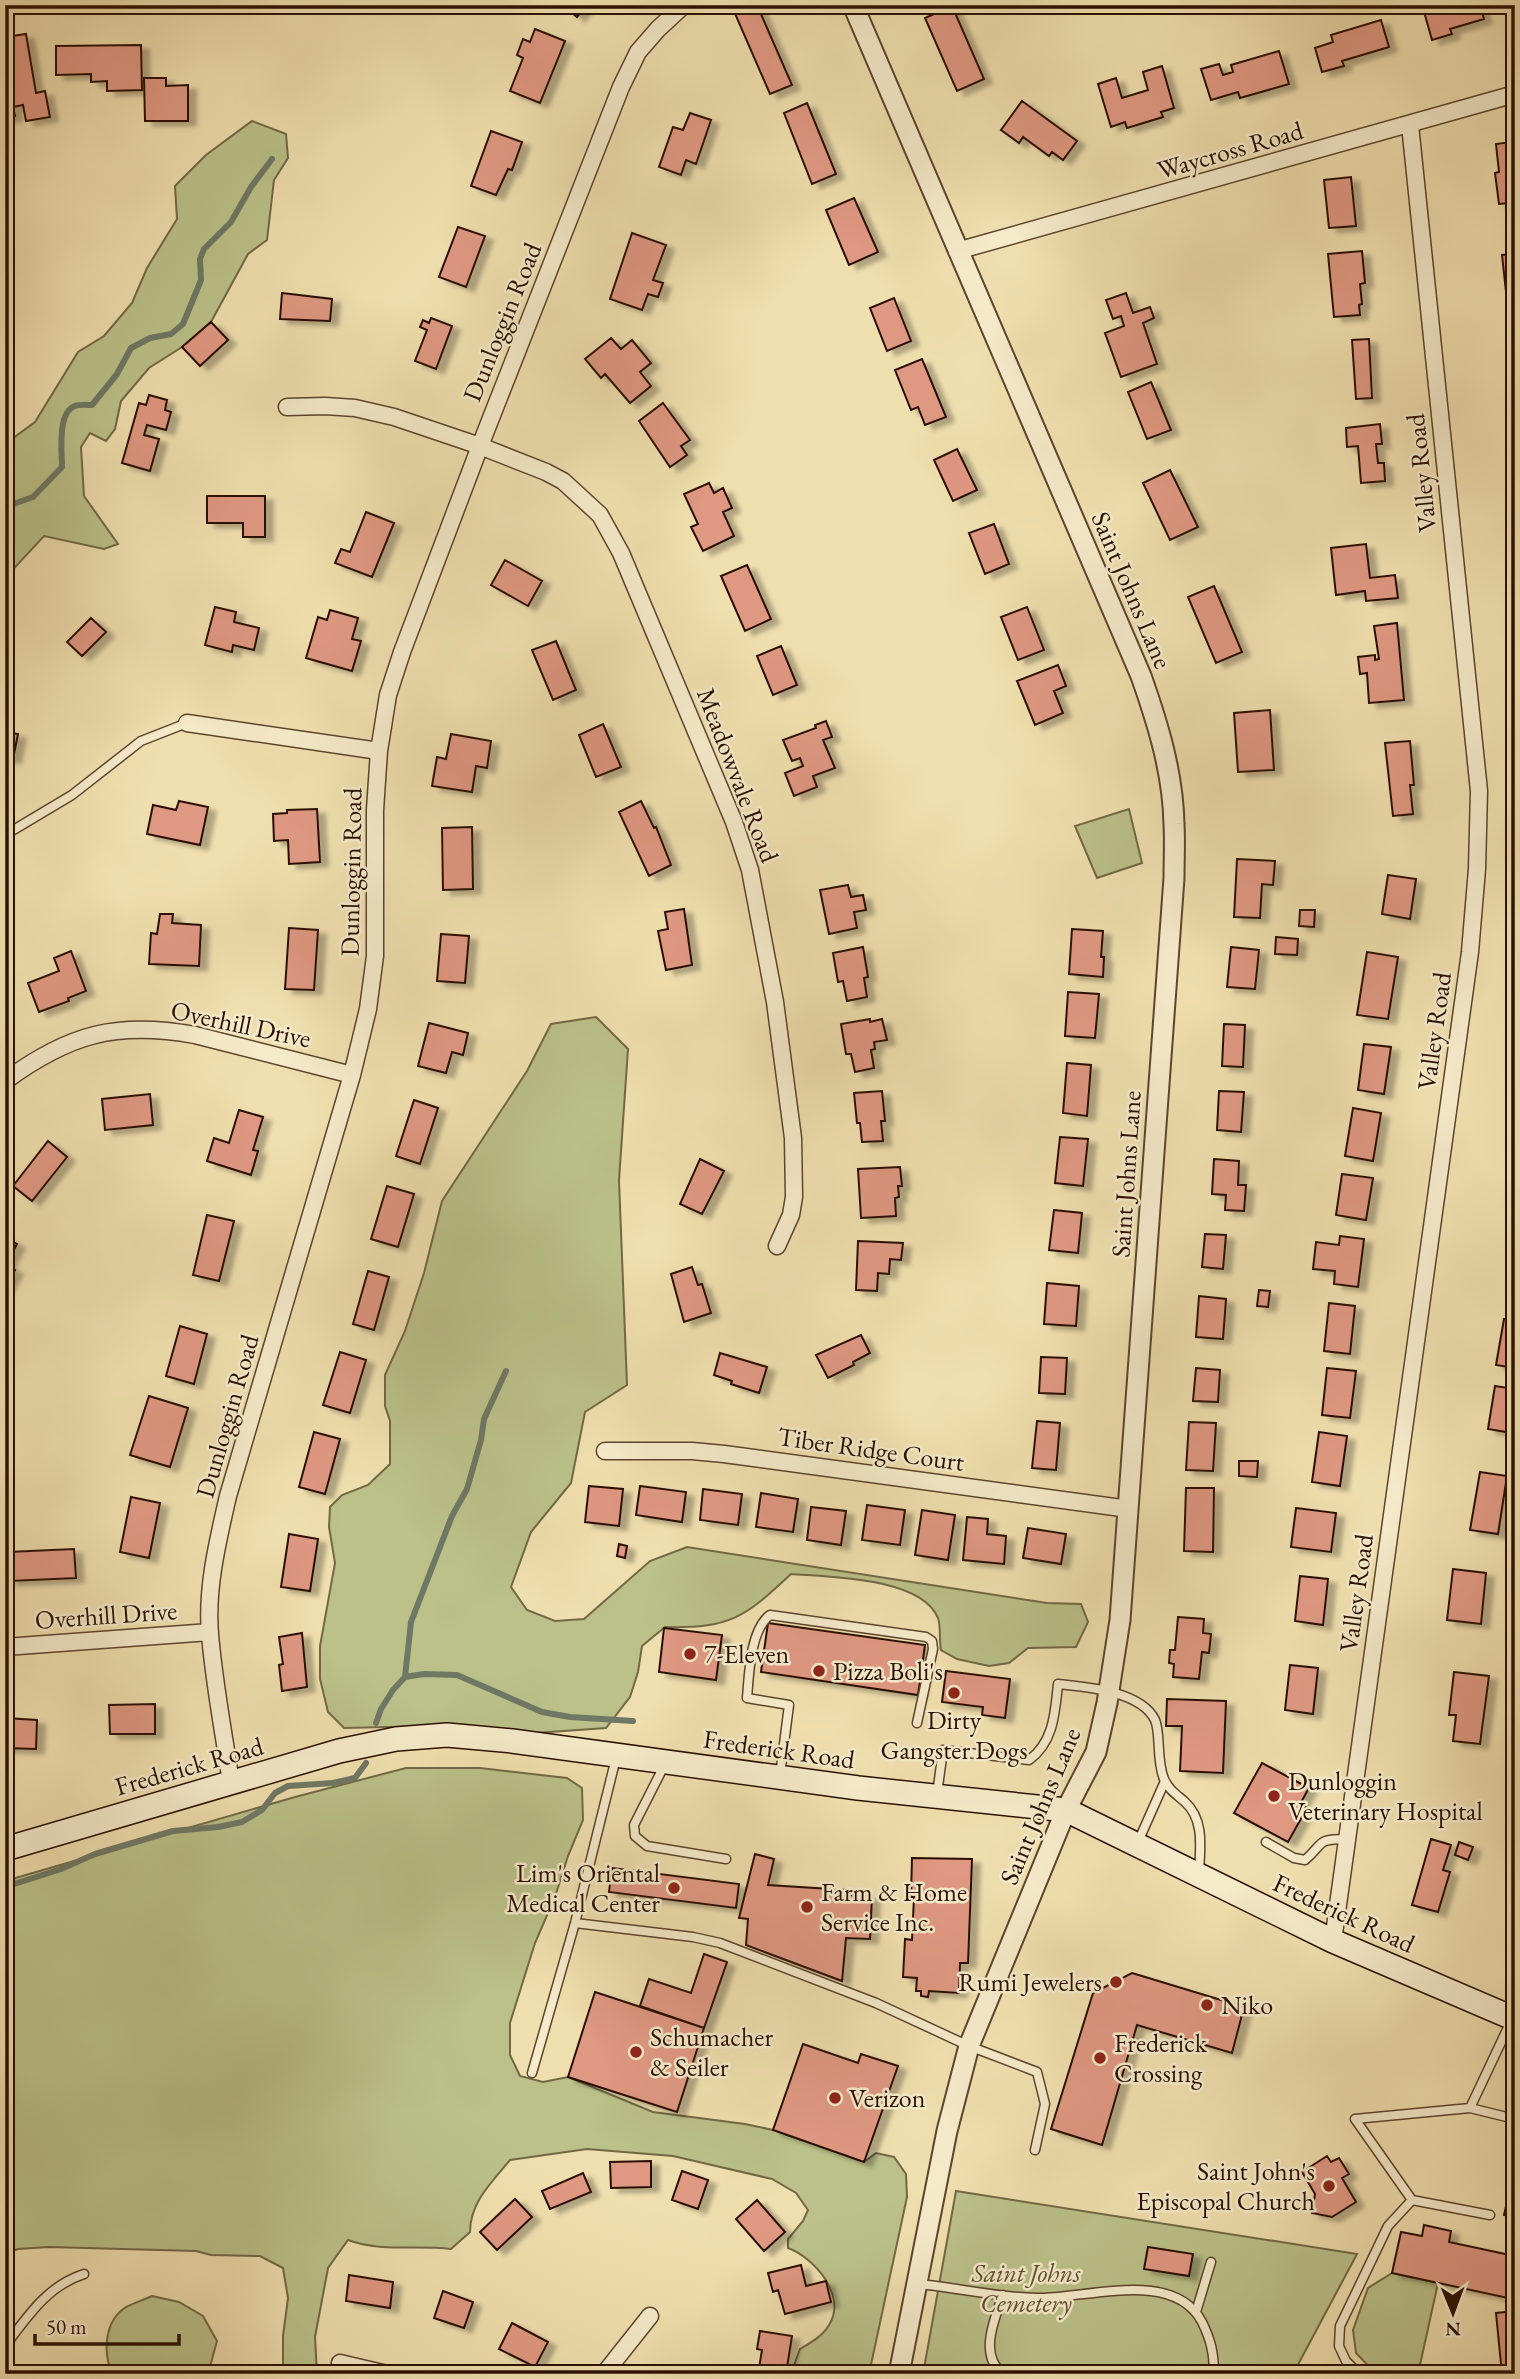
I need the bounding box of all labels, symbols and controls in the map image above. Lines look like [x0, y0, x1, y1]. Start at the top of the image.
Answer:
street label: Waycross Road [1153, 113, 1308, 187]
street label: Dunloggin Road [455, 237, 550, 406]
street label: Valley Road [1398, 411, 1444, 534]
street label: Saint Johns Lane [1084, 506, 1180, 674]
street label: Meadowvale Road [689, 683, 787, 868]
street label: Dunloggin Road [333, 787, 369, 957]
street label: Valley Road [1409, 969, 1459, 1092]
street label: Overhill Drive [168, 993, 314, 1055]
street label: Saint Johns Lane [1103, 1089, 1149, 1259]
street label: Dunloggin Road [187, 1330, 267, 1502]
street label: Tiber Ridge Court [776, 1419, 966, 1479]
street label: Valley Road [1331, 1531, 1381, 1654]
street label: Overhill Drive [34, 1593, 178, 1637]
place label: 7-Eleven [704, 1637, 790, 1671]
marker: 7-Eleven [682, 1646, 698, 1662]
place label: Pizza Boli's [833, 1654, 943, 1688]
marker: Pizza Boli's [811, 1663, 827, 1679]
marker: Dirty Gangster Dogs [946, 1685, 962, 1701]
place label: Dirty Gangster Dogs [880, 1703, 1028, 1767]
street label: Frederick Road [701, 1722, 858, 1777]
street label: Saint Johns Lane [992, 1722, 1088, 1890]
street label: Frederick Road [111, 1728, 268, 1803]
place label: Dunloggin Veterinary Hospital [1288, 1764, 1483, 1828]
marker: Dunloggin Veterinary Hospital [1266, 1788, 1282, 1804]
place label: Lim's Oriental Medical Center [506, 1856, 660, 1920]
street label: Frederick Road [1268, 1865, 1421, 1961]
place label: Farm & Home Service Inc. [821, 1875, 967, 1939]
marker: Lim's Oriental Medical Center [666, 1880, 682, 1896]
marker: Farm & Home Service Inc. [799, 1899, 815, 1915]
place label: Rumi Jewelers [958, 1965, 1102, 1999]
marker: Rumi Jewelers [1108, 1974, 1124, 1990]
place label: Niko [1221, 1988, 1273, 2022]
marker: Niko [1199, 1997, 1215, 2013]
place label: Schumacher & Seiler [650, 2020, 773, 2084]
place label: Frederick Crossing [1114, 2026, 1208, 2090]
marker: Schumacher & Seiler [628, 2044, 644, 2060]
marker: Frederick Crossing [1092, 2050, 1108, 2066]
place label: Verizon [849, 2081, 926, 2115]
marker: Verizon [827, 2090, 843, 2106]
place label: Saint John's Episcopal Church [1136, 2154, 1315, 2218]
marker: Saint John's Episcopal Church [1321, 2178, 1337, 2194]
park label: Saint Johns Cemetery [971, 2256, 1081, 2320]
north arrow [1418, 2278, 1488, 2348]
scale bar [35, 2302, 178, 2346]
text: 50 m [46, 2313, 87, 2340]
text: N [1445, 2317, 1461, 2342]

